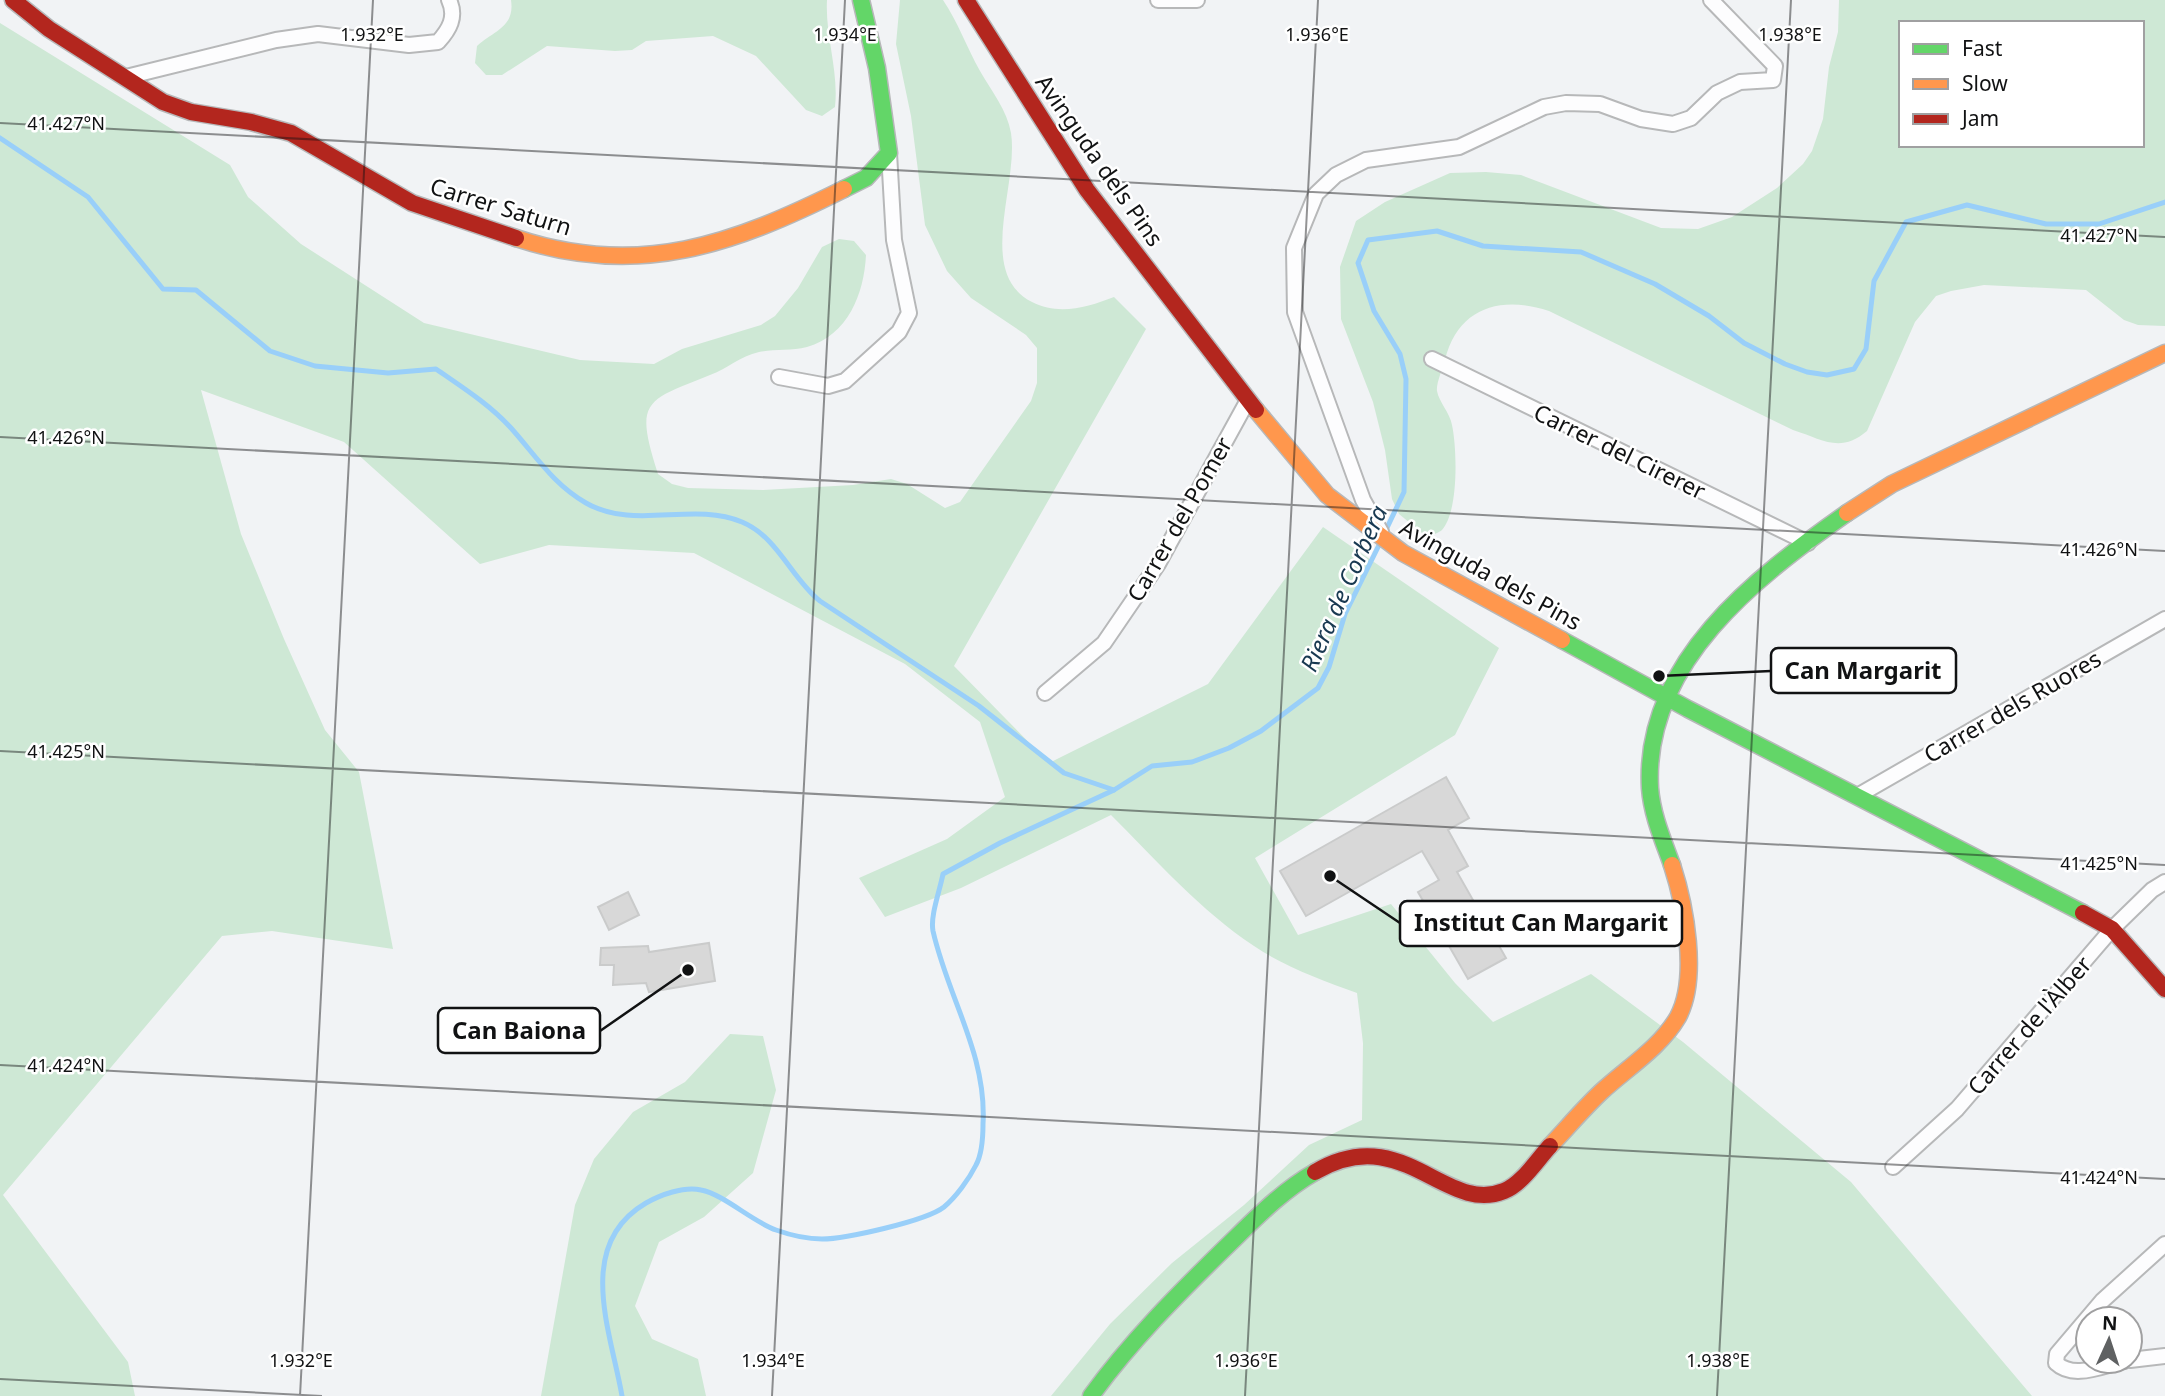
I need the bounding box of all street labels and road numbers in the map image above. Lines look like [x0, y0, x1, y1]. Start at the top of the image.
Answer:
street label: Avinguda dels Pins [1029, 68, 1171, 252]
street label: Carrer Saturn [426, 169, 576, 243]
street label: Carrer del Cirerer [1529, 396, 1712, 507]
street label: Carrer del Pomer [1119, 430, 1239, 607]
street label: Avinguda dels Pins [1394, 511, 1588, 637]
street label: Carrer dels Ruores [1917, 642, 2107, 770]
street label: Carrer de l'Àlber [1960, 948, 2099, 1101]

